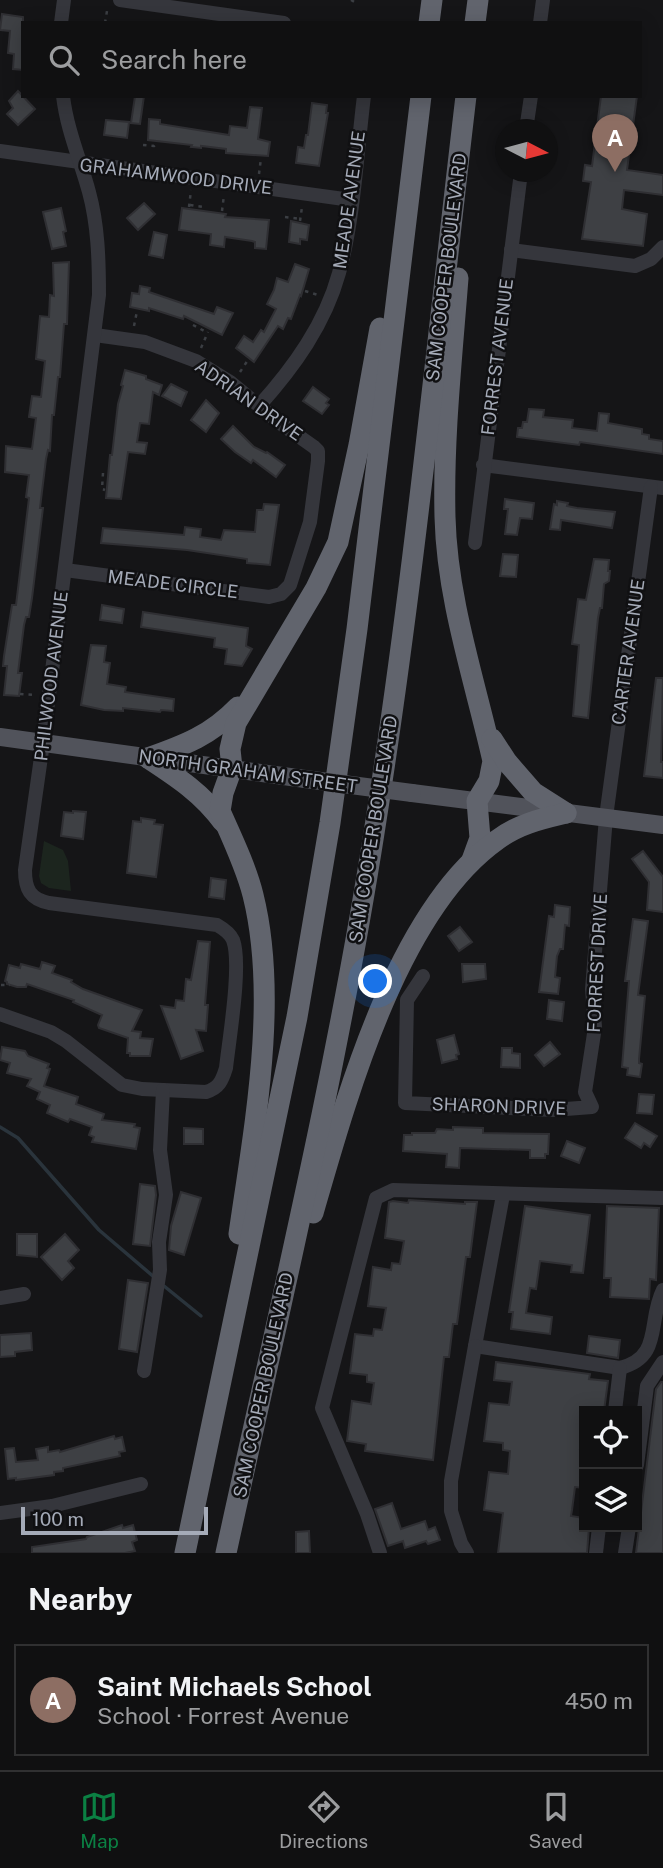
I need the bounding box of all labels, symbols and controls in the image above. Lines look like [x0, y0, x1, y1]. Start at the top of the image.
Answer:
search box [21, 21, 642, 98]
icon: search [45, 41, 83, 79]
text: Search here [101, 44, 247, 75]
pin: A [592, 114, 638, 172]
north arrow [495, 119, 558, 182]
street label: MEADE AVENUE [329, 130, 369, 270]
street label: SAM COOPER BOULEVARD [422, 152, 470, 382]
street label: GRAHAMWOOD DRIVE [79, 154, 273, 198]
street label: FORREST AVENUE [477, 277, 517, 437]
street label: ADRIAN DRIVE [191, 355, 307, 445]
street label: MEADE CIRCLE [107, 566, 239, 602]
street label: CARTER AVENUE [607, 578, 649, 726]
street label: PHILWOOD AVENUE [30, 590, 72, 762]
street label: SAM COOPER BOULEVARD [345, 714, 401, 944]
street label: NORTH GRAHAM STREET [137, 745, 359, 797]
street label: FORREST DRIVE [583, 893, 611, 1033]
your location [358, 964, 392, 998]
street label: SHARON DRIVE [431, 1093, 567, 1119]
street label: SAM COOPER BOULEVARD [229, 1271, 297, 1499]
map controls [579, 1406, 642, 1532]
button: locate [579, 1406, 642, 1469]
button: layers [579, 1469, 642, 1532]
scale bar [21, 1504, 208, 1536]
text: 100 m [32, 1508, 84, 1530]
text: Nearby [28, 1581, 132, 1617]
text: Saint Michaels School [97, 1671, 372, 1702]
text: A [45, 1687, 61, 1714]
text: 450 m [564, 1687, 633, 1714]
text: School · Forrest Avenue [97, 1702, 349, 1729]
tab: Map [80, 1788, 119, 1852]
tab: Directions [279, 1788, 368, 1852]
tab: Saved [529, 1788, 583, 1852]

